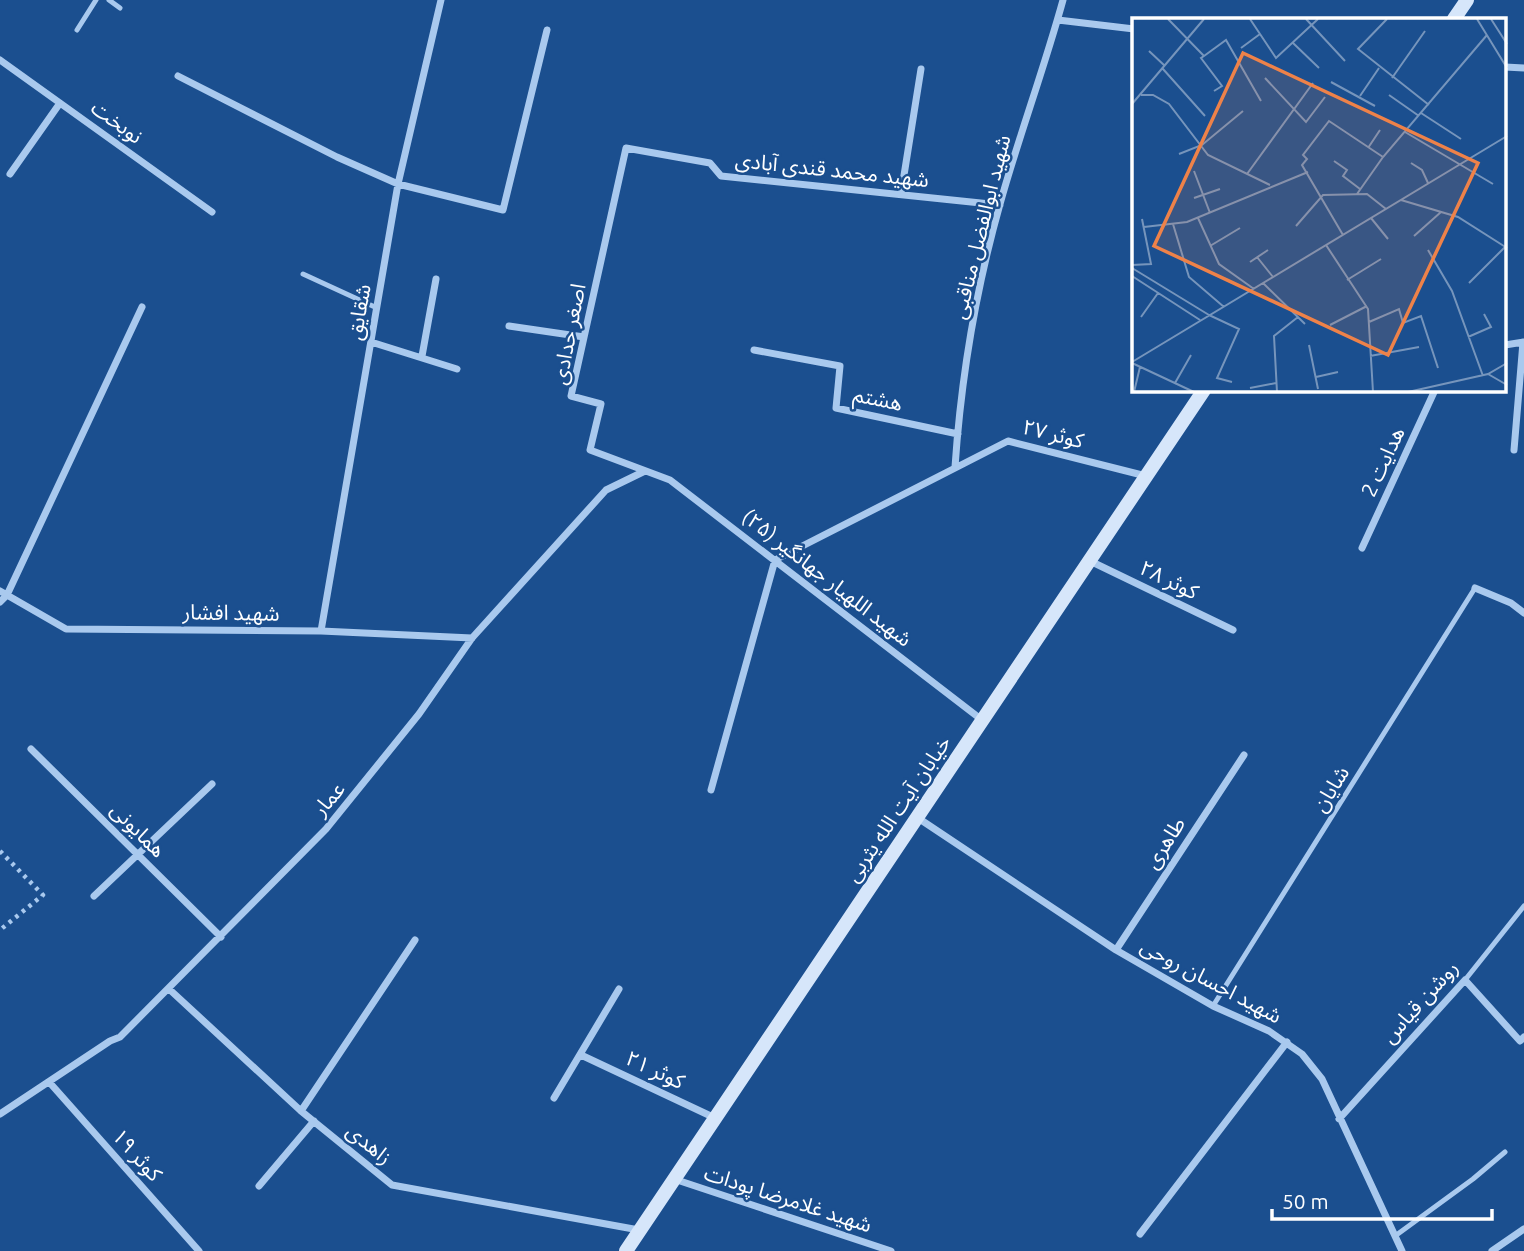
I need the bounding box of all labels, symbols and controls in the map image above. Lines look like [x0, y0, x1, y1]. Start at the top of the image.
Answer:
inset map [1132, 18, 1506, 392]
street label: نوبخت [87, 95, 148, 149]
street label: شهید ابوالفضل مناقبی [946, 132, 1015, 321]
street label: شهید محمد قندی آبادی [734, 147, 930, 192]
street label: اصغر حدادی [546, 281, 591, 387]
street label: شقایق [341, 282, 377, 342]
street label: هشتم [851, 381, 905, 419]
street label: کوثر ۲۷ [1020, 414, 1087, 453]
street label: هدایت 2 [1356, 423, 1409, 500]
street label: شهید اللهیار جهانگیر (۲۵) [737, 504, 917, 652]
street label: کوثر ۲۸ [1136, 555, 1203, 605]
street label: شهید افشار [181, 599, 280, 626]
street label: خیابان آیت الله یثربی [839, 731, 956, 887]
street label: شایان [1307, 761, 1354, 816]
street label: عمار [307, 777, 350, 821]
street label: همایونی [106, 797, 171, 862]
street label: طاهری [1139, 812, 1190, 873]
street label: شهید احسان روحی [1136, 933, 1286, 1028]
street label: روشن قیاس [1376, 955, 1463, 1048]
street label: کوثر ۲۱ [622, 1045, 689, 1094]
street label: زاهدی [341, 1118, 397, 1169]
street label: کوثر ۱۹ [107, 1123, 168, 1186]
street label: شهید غلامرضا پودات [701, 1160, 875, 1239]
scale bar [1272, 1178, 1492, 1222]
text: 50 m [1282, 1189, 1329, 1213]

